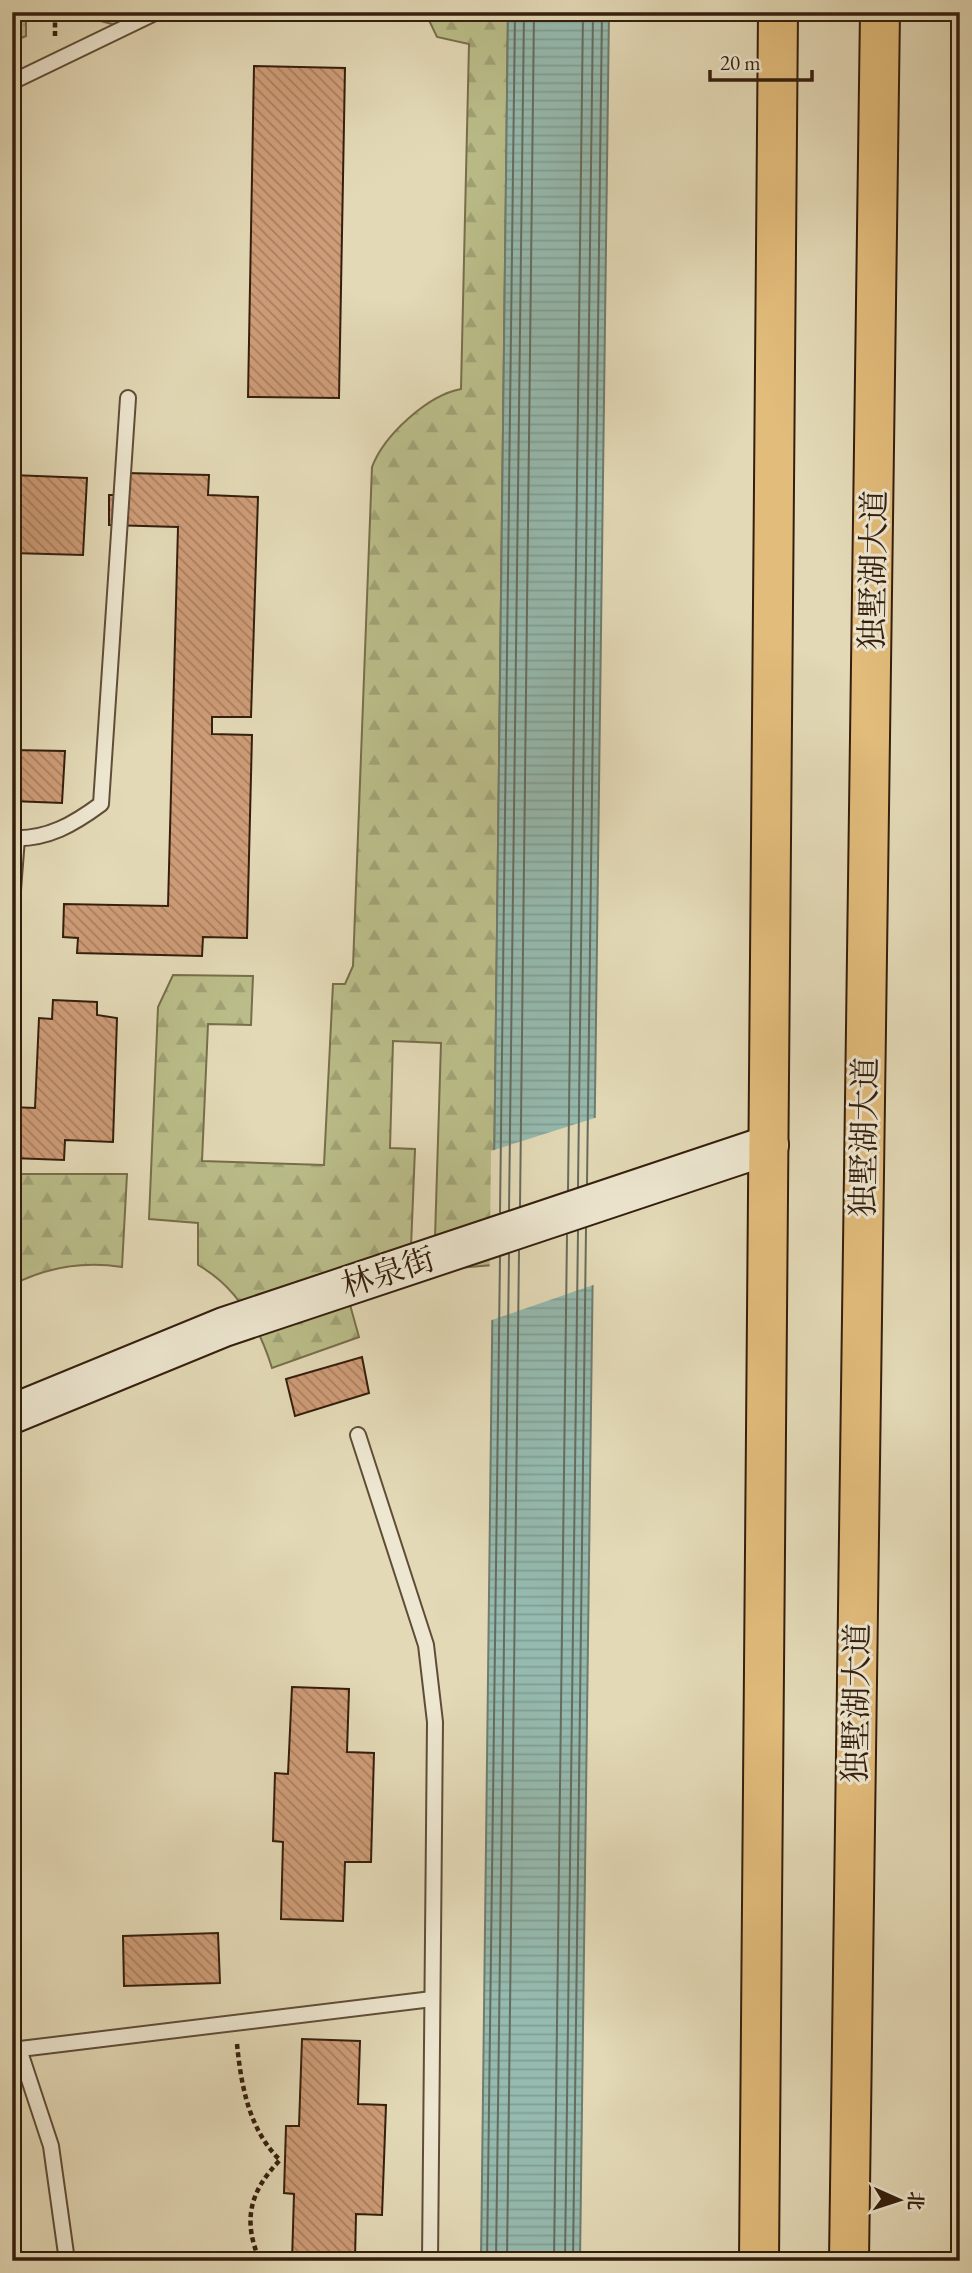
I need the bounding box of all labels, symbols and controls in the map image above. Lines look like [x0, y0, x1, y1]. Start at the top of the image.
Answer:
scale bar [710, 38, 811, 82]
text: 20 m [720, 49, 761, 76]
street label: 独墅湖大道 [851, 490, 895, 650]
street label: 独墅湖大道 [842, 1057, 886, 1217]
street label: 林泉街 [336, 1237, 440, 1307]
street label: 独墅湖大道 [834, 1623, 878, 1783]
north arrow [864, 2164, 934, 2234]
text: 北 [902, 2191, 928, 2211]

